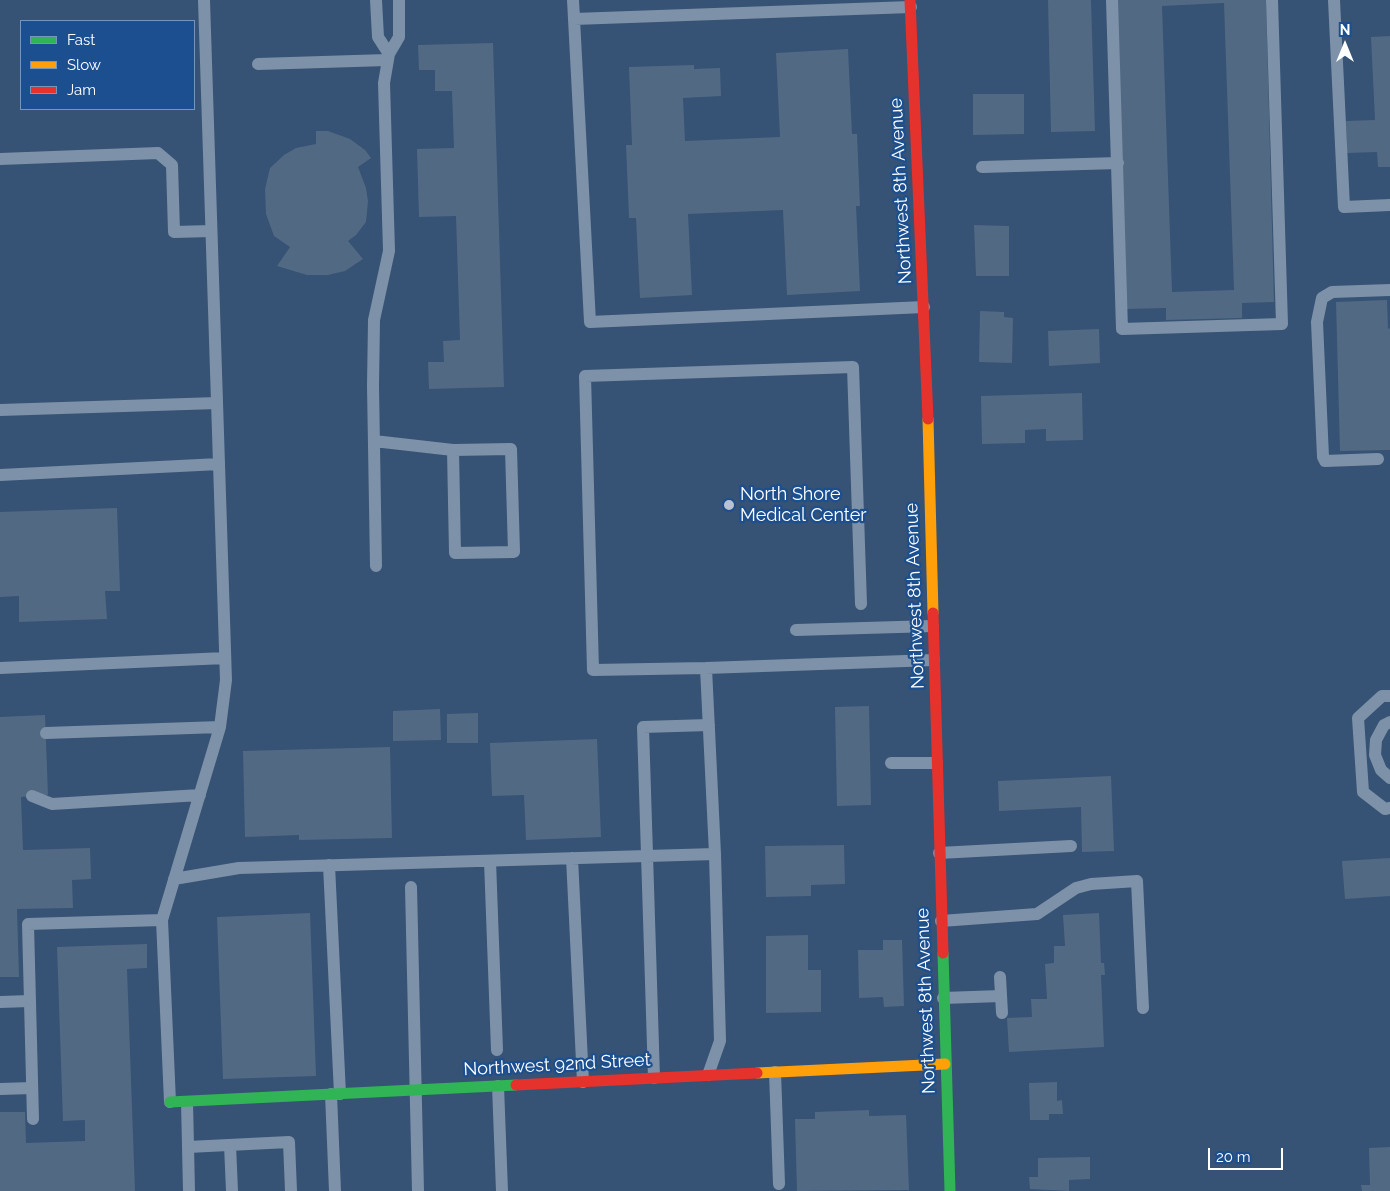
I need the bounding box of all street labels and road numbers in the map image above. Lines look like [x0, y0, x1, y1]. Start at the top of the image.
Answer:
street label: Northwest 8th Avenue [885, 97, 917, 285]
street label: Northwest 8th Avenue [901, 503, 929, 689]
street label: Northwest 8th Avenue [912, 908, 940, 1094]
street label: Northwest 92nd Street [463, 1049, 651, 1081]

